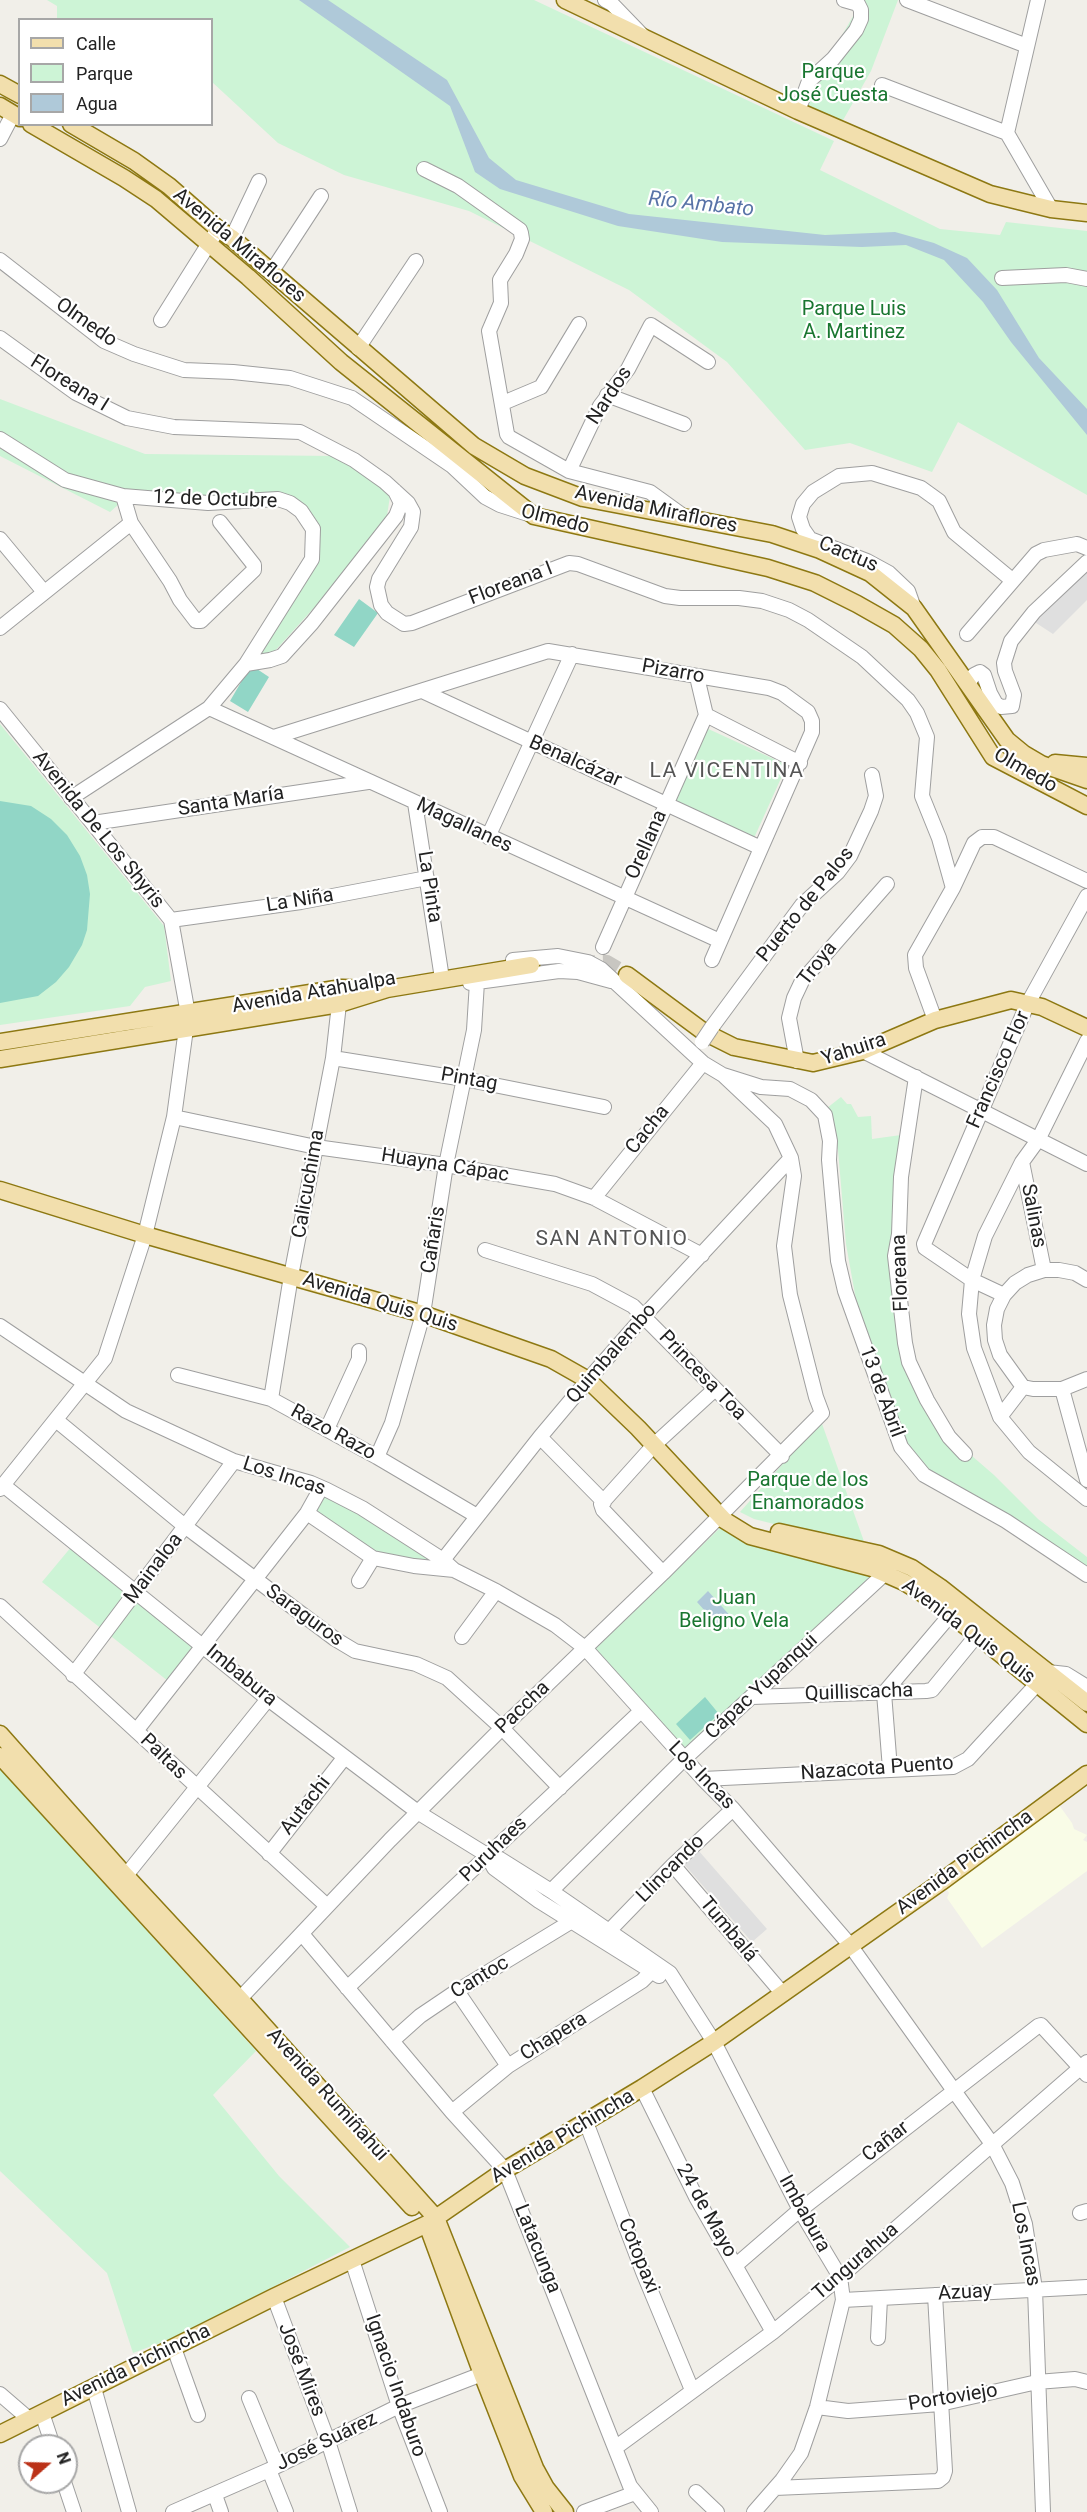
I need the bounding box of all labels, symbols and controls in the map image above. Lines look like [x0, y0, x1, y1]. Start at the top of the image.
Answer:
legend [18, 18, 213, 126]
text: Calle [76, 33, 116, 54]
park label: Parque José Cuesta [778, 61, 888, 108]
text: Parque [76, 63, 133, 84]
text: Agua [76, 93, 118, 114]
street label: Avenida Miraflores [168, 184, 310, 308]
water label: Río Ambato [647, 187, 755, 223]
street label: Olmedo [51, 293, 121, 353]
park label: Parque Luis A. Martinez [802, 298, 906, 345]
street label: Floreana I [25, 351, 113, 417]
street label: Nardos [582, 362, 638, 430]
street label: Avenida Miraflores [573, 481, 739, 539]
street label: 12 de Octubre [152, 486, 278, 514]
street label: Olmedo [518, 500, 592, 540]
street label: Cactus [815, 532, 881, 578]
street label: Floreana I [466, 557, 556, 611]
street label: Pizarro [640, 655, 706, 689]
street label: Benalcázar [525, 731, 625, 793]
street label: Olmedo [989, 743, 1061, 799]
street label: Avenida De Los Shyris [27, 746, 169, 914]
district label: LA VICENTINA [650, 759, 804, 785]
street label: Santa María [176, 782, 286, 822]
street label: Magallanes [412, 793, 516, 859]
street label: Orellana [621, 807, 673, 883]
street label: Puerto de Palos [752, 843, 860, 967]
street label: La Pinta [411, 849, 447, 925]
street label: La Niña [265, 884, 335, 918]
street label: Troya [793, 937, 843, 991]
street label: Avenida Atahualpa [230, 967, 398, 1019]
street label: Francisco Flor [962, 1008, 1036, 1132]
street label: Yahuira [819, 1028, 889, 1072]
street label: Pintag [439, 1063, 499, 1097]
street label: Cacha [621, 1101, 675, 1159]
street label: Calicuchima [288, 1128, 330, 1240]
street label: Huayna Cápac [379, 1144, 511, 1188]
street label: Salinas [1015, 1182, 1051, 1250]
street label: Cañaris [417, 1205, 451, 1275]
district label: SAN ANTONIO [535, 1227, 689, 1253]
street label: Floreana [888, 1234, 914, 1312]
street label: Avenida Quis Quis [300, 1268, 460, 1338]
street label: Quimbalembo [562, 1299, 662, 1409]
street label: Princesa Toa [653, 1326, 751, 1426]
street label: 13 de Abril [853, 1343, 909, 1441]
street label: Razo Razo [286, 1400, 380, 1466]
street label: Los Incas [240, 1452, 328, 1502]
park label: Parque de los Enamorados [747, 1469, 869, 1516]
street label: Mainaloa [120, 1529, 188, 1609]
street label: Avenida Quis Quis [897, 1574, 1039, 1690]
street label: Saraguros [260, 1580, 348, 1652]
park label: Juan Beligno Vela [679, 1587, 789, 1634]
street label: Cápac Yupanqui [701, 1629, 823, 1745]
street label: Imbabura [201, 1640, 281, 1712]
street label: Paccha [491, 1676, 555, 1740]
street label: Quilliscacha [804, 1679, 914, 1707]
street label: Paltas [135, 1729, 191, 1785]
street label: Los Incas [663, 1737, 739, 1815]
street label: Nazacota Puento [800, 1752, 954, 1786]
street label: Autachi [276, 1772, 336, 1840]
street label: Avenida Pichincha [892, 1805, 1038, 1921]
street label: Puruhaes [455, 1812, 533, 1888]
street label: Llincando [632, 1830, 710, 1908]
street label: Tumbalá [694, 1893, 762, 1967]
street label: Cantoc [447, 1951, 513, 2005]
street label: Chapera [516, 2007, 592, 2067]
street label: Avenida Rumiñahui [261, 2024, 393, 2166]
street label: Avenida Pichincha [487, 2085, 639, 2189]
street label: Cañar [858, 2116, 914, 2168]
street label: 24 de Mayo [670, 2160, 742, 2262]
street label: Imbabura [773, 2171, 835, 2257]
street label: Los Incas [1005, 2200, 1045, 2288]
street label: Latacunga [508, 2201, 566, 2297]
street label: Cotopaxi [612, 2215, 664, 2297]
street label: Tungurahua [808, 2218, 904, 2306]
street label: Azuay [937, 2280, 993, 2306]
street label: Ignacio Indaburo [359, 2312, 431, 2460]
street label: Avenida Pichincha [57, 2319, 215, 2413]
street label: José Mires [272, 2320, 330, 2420]
street label: Portoviejo [907, 2379, 999, 2417]
street label: José Suárez [273, 2407, 381, 2477]
north arrow [18, 2434, 78, 2494]
text: N [53, 2450, 74, 2467]

